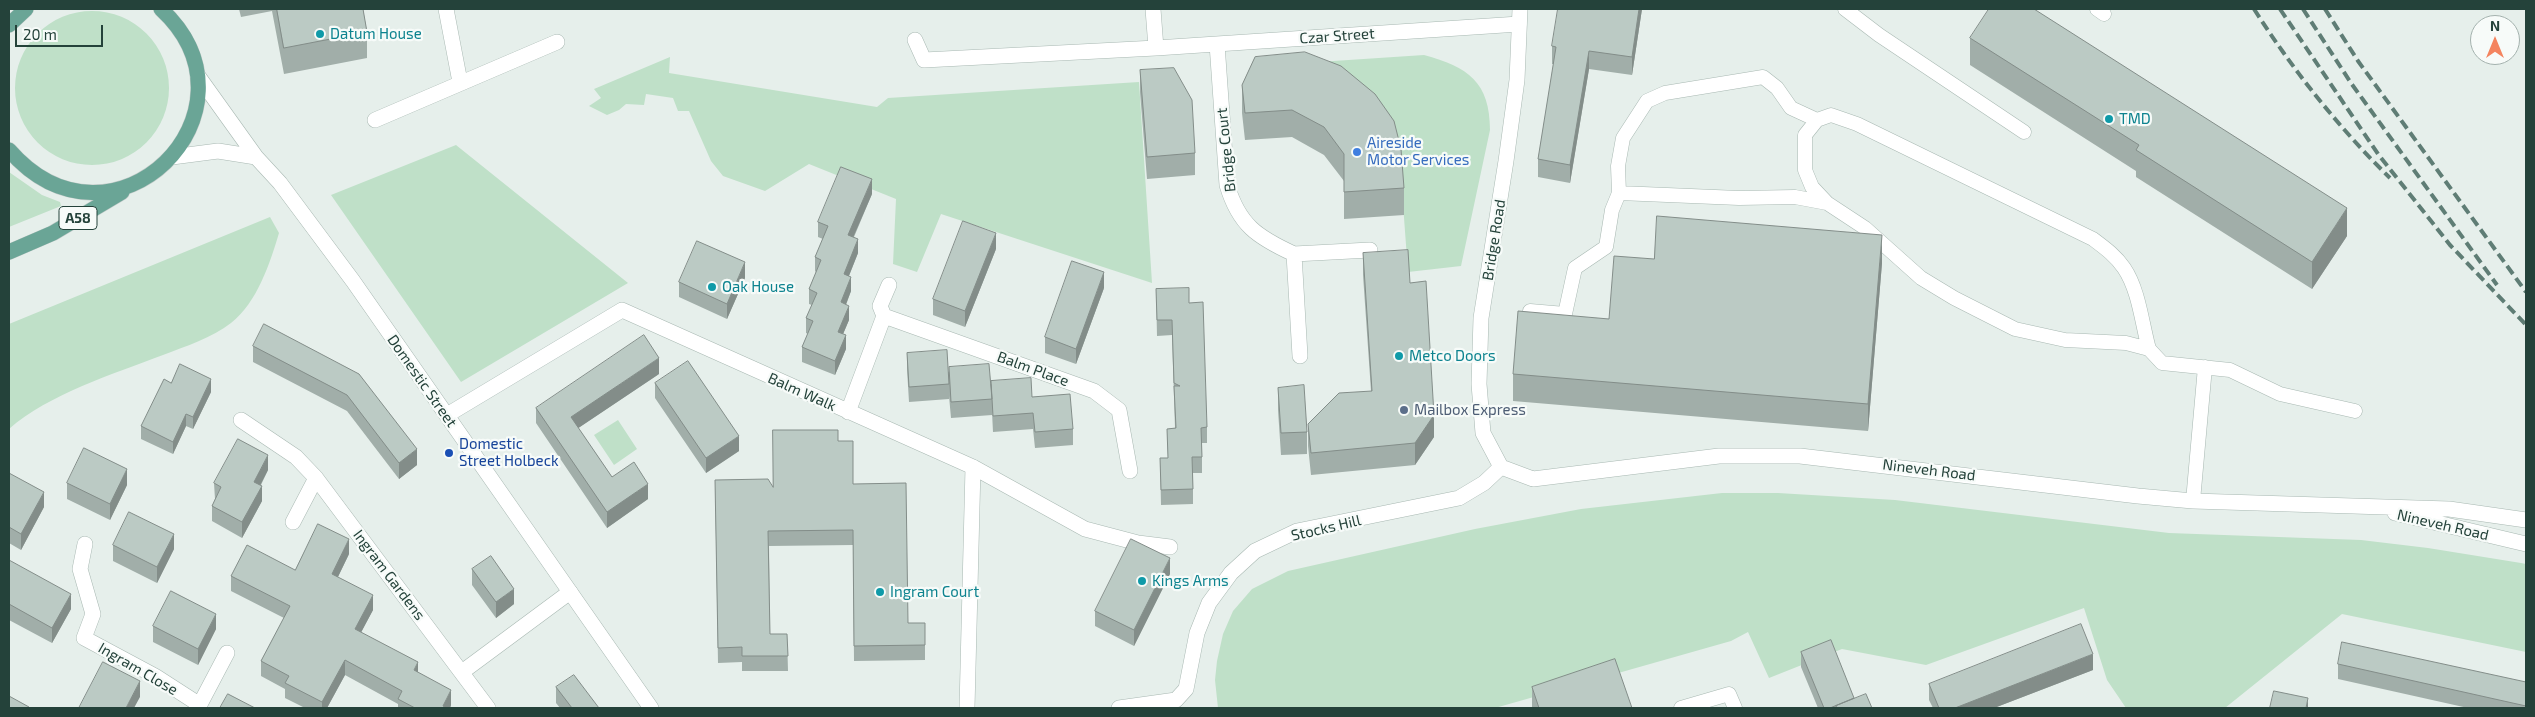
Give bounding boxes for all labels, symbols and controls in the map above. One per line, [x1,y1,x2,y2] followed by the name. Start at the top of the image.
[18,15,105,47] scale bar
[2470,15,2520,65] north arrow
[2490,17,2500,34] text: N
[1299,24,1375,48] street label: Czar Street
[23,25,57,43] text: 20 m
[330,25,422,43] place label: Datum House
[314,28,326,40] marker: Datum House
[1213,107,1239,193] street label: Bridge Court
[2119,110,2151,128] place label: TMD
[2103,113,2115,125] marker: TMD
[1367,134,1469,169] place label: Aireside Motor Services
[1351,146,1363,158] marker: Aireside Motor Services
[1479,198,1509,282] street label: Bridge Road
[59,207,97,230] road number: A58
[722,278,794,296] place label: Oak House
[706,281,718,293] marker: Oak House
[383,331,461,431] street label: Domestic Street
[1409,347,1496,365] place label: Metco Doors
[995,348,1071,390] street label: Balm Place
[1393,350,1405,362] marker: Metco Doors
[765,369,839,415] street label: Balm Walk
[1414,401,1526,419] place label: Mailbox Express
[1398,404,1410,416] marker: Mailbox Express
[459,435,559,470] place label: Domestic Street Holbeck
[443,447,455,459] marker: Domestic Street Holbeck
[1881,455,1977,485] street label: Nineveh Road
[2395,506,2491,544] street label: Nineveh Road
[1289,511,1363,545] street label: Stocks Hill
[349,526,429,624] street label: Ingram Gardens
[1152,572,1229,590] place label: Kings Arms
[1136,575,1148,587] marker: Kings Arms
[890,583,979,601] place label: Ingram Court
[874,586,886,598] marker: Ingram Court
[95,639,181,699] street label: Ingram Close

